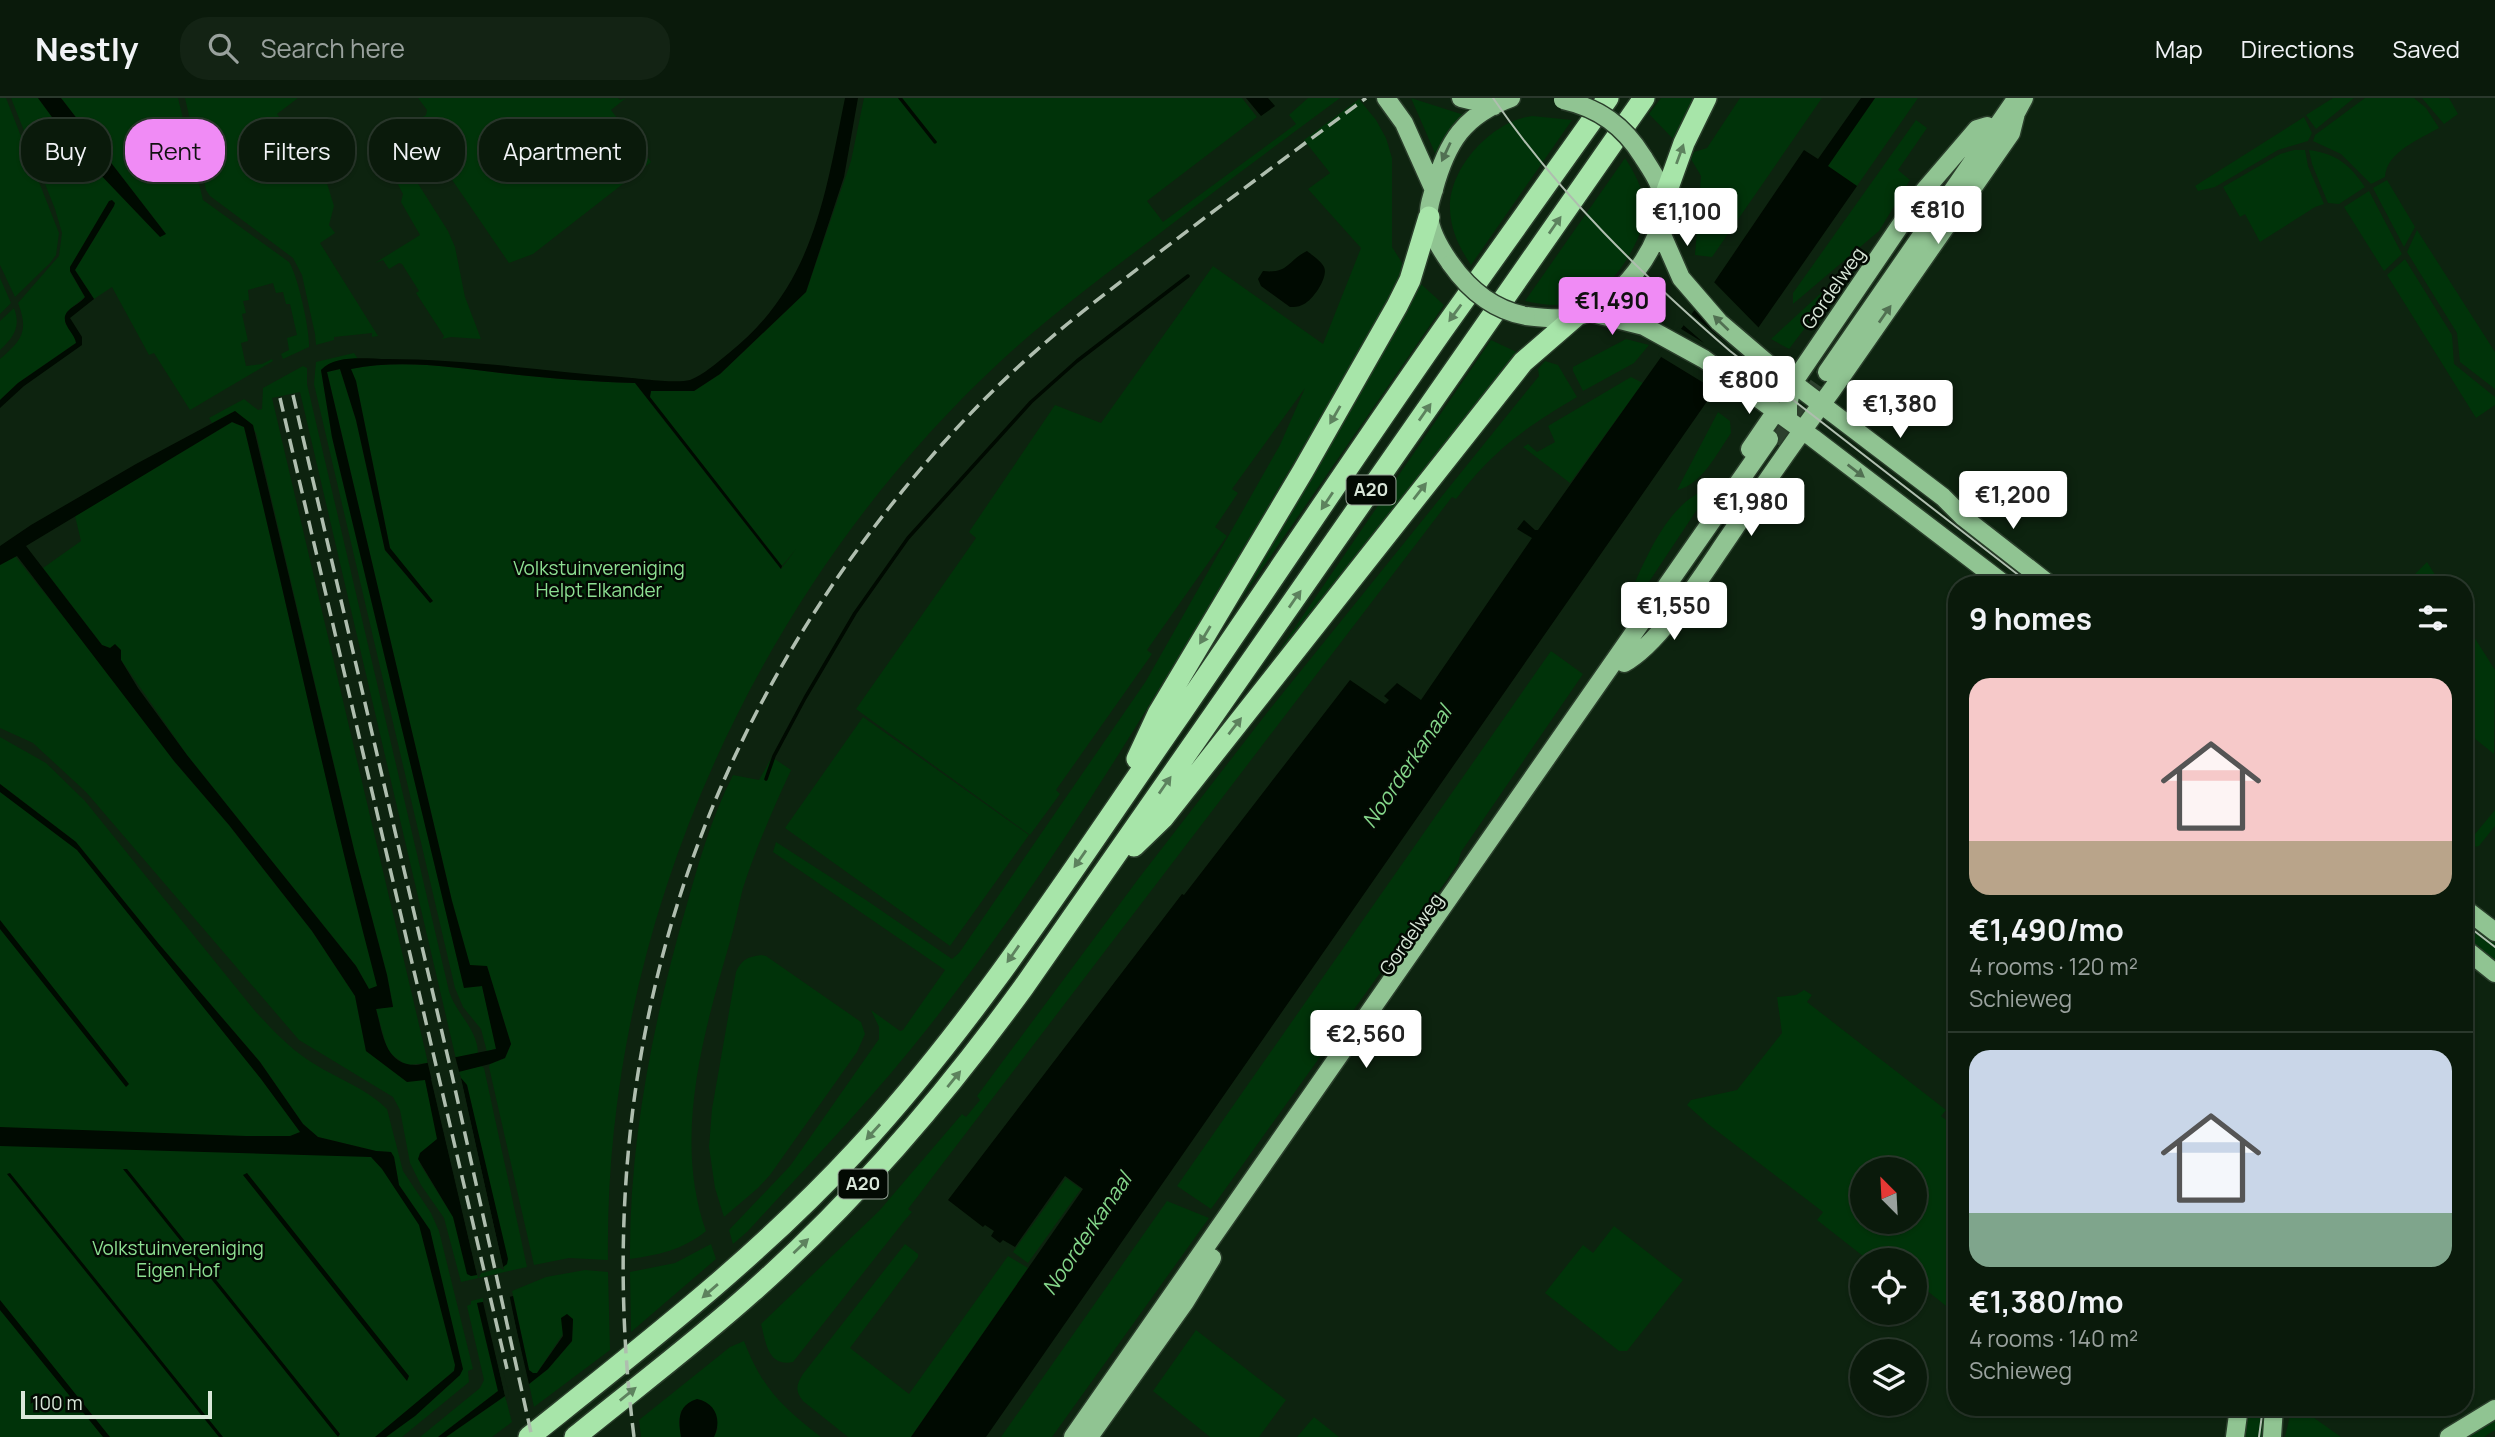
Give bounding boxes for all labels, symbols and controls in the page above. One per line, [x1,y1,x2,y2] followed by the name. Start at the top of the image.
[180,17,670,80] search box
[35,26,138,71] text: Nestly
[204,29,242,67] icon: search
[260,30,405,66] text: Search here
[2155,32,2203,65] text: Map
[2241,32,2354,65] text: Directions
[2392,32,2460,65] text: Saved
[21,119,111,182] chip: Buy
[125,119,225,182] chip: Rent
[239,119,355,182] chip: Filters
[369,119,465,182] chip: New
[479,119,646,182] chip: Apartment
[1441,142,1452,162] one-way arrow
[1675,144,1686,165] one-way arrow
[1897,186,1979,246] pin: €810
[1630,188,1744,248] pin: €1,100
[1911,193,1966,225] text: €810
[1652,195,1722,227] text: €1,100
[1548,216,1562,234] one-way arrow
[1795,242,1871,334] street label: Gordelweg
[1555,278,1669,337] pin: €1,490
[1575,284,1649,316] text: €1,490
[1448,304,1462,322] one-way arrow
[1878,305,1892,323] one-way arrow
[1713,316,1730,332] one-way arrow
[1708,356,1790,416] pin: €800
[1719,363,1779,395] text: €800
[1843,380,1957,440] pin: €1,380
[1863,387,1937,419] text: €1,380
[1418,403,1432,421] one-way arrow
[1330,405,1342,425] one-way arrow
[1847,463,1865,477] one-way arrow
[1956,472,2070,531] pin: €1,200
[1346,476,1396,504] road number: A20
[1694,478,1808,538] pin: €1,980
[1975,478,2051,510] text: €1,200
[1413,483,1428,501] one-way arrow
[1713,485,1789,517] text: €1,980
[1320,491,1333,511] one-way arrow
[513,555,685,603] park label: Volkstuinvereniging Helpt Elkander
[1617,582,1731,642] pin: €1,550
[1637,589,1711,621] text: €1,550
[1288,590,1302,608] one-way arrow
[1969,598,2092,639] text: 9 homes
[2414,599,2452,637] icon: filters
[1199,625,1212,644] one-way arrow
[1355,697,1459,833] water label: Noorderkanaal
[1228,717,1243,735] one-way arrow
[2148,723,2274,849] icon: home
[1158,776,1172,794] one-way arrow
[1074,849,1087,868] one-way arrow
[1373,888,1449,980] street label: Gordelweg
[1969,909,2124,950] text: €1,490/mo
[1006,945,1020,963] one-way arrow
[1969,950,2138,982] text: 4 rooms · 120 m²
[1969,982,2072,1014] text: Schieweg
[1309,1010,1423,1070] pin: €2,560
[1326,1017,1406,1049] text: €2,560
[947,1070,962,1088] one-way arrow
[2148,1095,2274,1221] icon: home
[865,1123,881,1140] one-way arrow
[1850,1157,1927,1234] north arrow
[1850,1157,1927,1416] map controls
[1035,1164,1139,1300] water label: Noorderkanaal
[838,1170,888,1198] road number: A20
[92,1235,264,1283] park label: Volkstuinvereniging Eigen Hof
[792,1239,809,1255] one-way arrow
[1850,1248,1927,1325] button: locate
[1969,1281,2123,1322] text: €1,380/mo
[701,1283,719,1299] one-way arrow
[1969,1322,2138,1354] text: 4 rooms · 140 m²
[1850,1339,1927,1416] button: layers
[1969,1354,2072,1386] text: Schieweg
[619,1387,637,1402] one-way arrow
[21,1388,212,1420] scale bar
[32,1390,83,1416] text: 100 m

